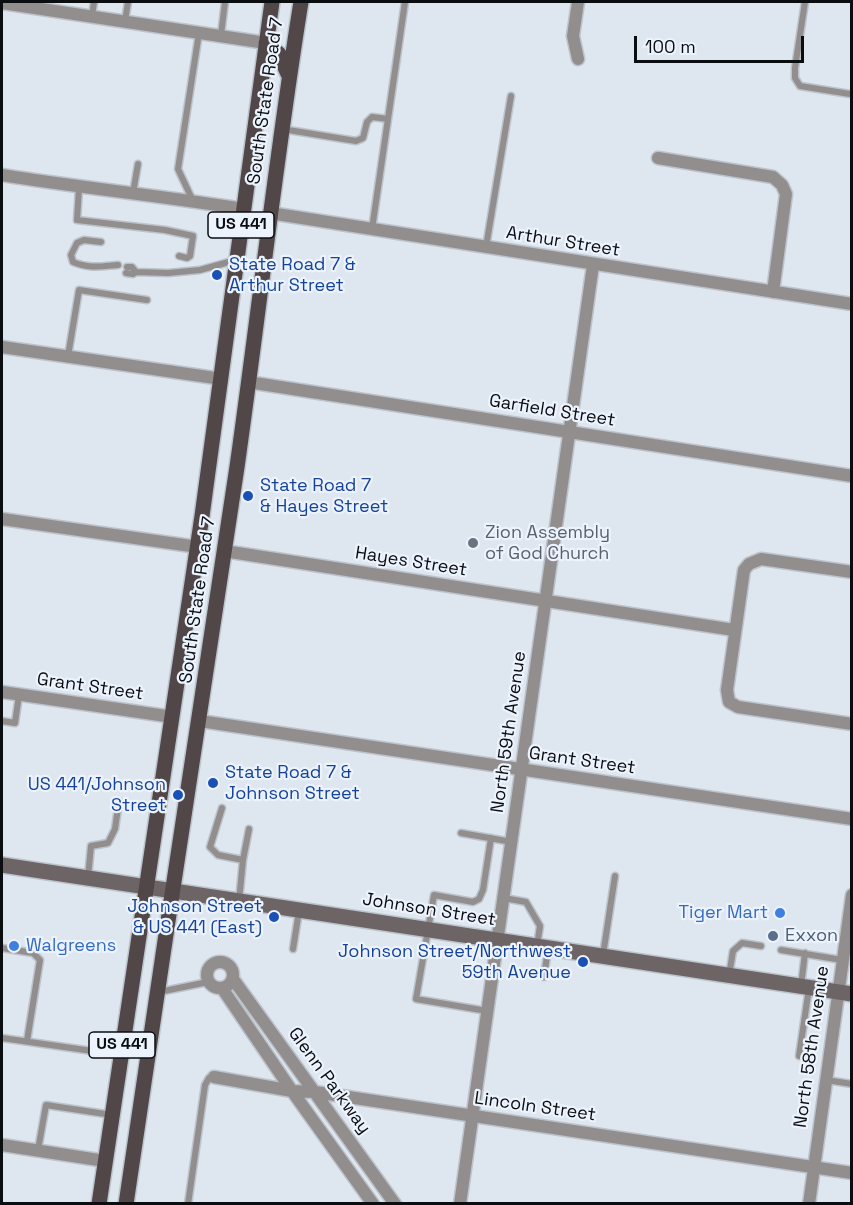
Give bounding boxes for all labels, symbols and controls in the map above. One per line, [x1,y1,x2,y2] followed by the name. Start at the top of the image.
[244,16,288,186] street label: South State Road 7
[637,24,806,62] scale bar
[645,35,696,58] text: 100 m
[208,212,274,238] road number: US 441
[505,222,621,262] street label: Arthur Street
[229,254,356,296] place label: State Road 7 & Arthur Street
[210,268,224,282] marker: State Road 7 & Arthur Street
[487,390,617,432] street label: Garfield Street
[260,475,388,518] place label: State Road 7 & Hayes Street
[241,489,255,503] marker: State Road 7 & Hayes Street
[176,515,220,685] street label: South State Road 7
[485,522,610,564] place label: Zion Assembly of God Church
[466,536,480,550] marker: Zion Assembly of God Church
[354,543,468,581] street label: Hayes Street
[487,650,531,814] street label: North 59th Avenue
[35,669,145,705] street label: Grant Street
[527,743,637,779] street label: Grant Street
[225,762,360,804] place label: State Road 7 & Johnson Street
[28,774,166,816] place label: US 441/Johnson Street
[206,776,220,790] marker: State Road 7 & Johnson Street
[171,788,185,802] marker: US 441/Johnson Street
[361,889,497,931] street label: Johnson Street
[127,896,262,938] place label: Johnson Street & US 441 (East)
[679,902,768,924] place label: Tiger Mart
[773,906,787,920] marker: Tiger Mart
[267,910,281,924] marker: Johnson Street & US 441 (East)
[785,925,838,947] place label: Exxon
[766,929,780,943] marker: Exxon
[26,935,116,957] place label: Walgreens
[7,939,21,953] marker: Walgreens
[338,941,571,984] place label: Johnson Street/Northwest 59th Avenue
[576,955,590,969] marker: Johnson Street/Northwest 59th Avenue
[790,965,834,1129] street label: North 58th Avenue
[283,1023,375,1139] street label: Glenn Parkway
[89,1032,155,1058] road number: US 441
[473,1088,597,1126] street label: Lincoln Street

